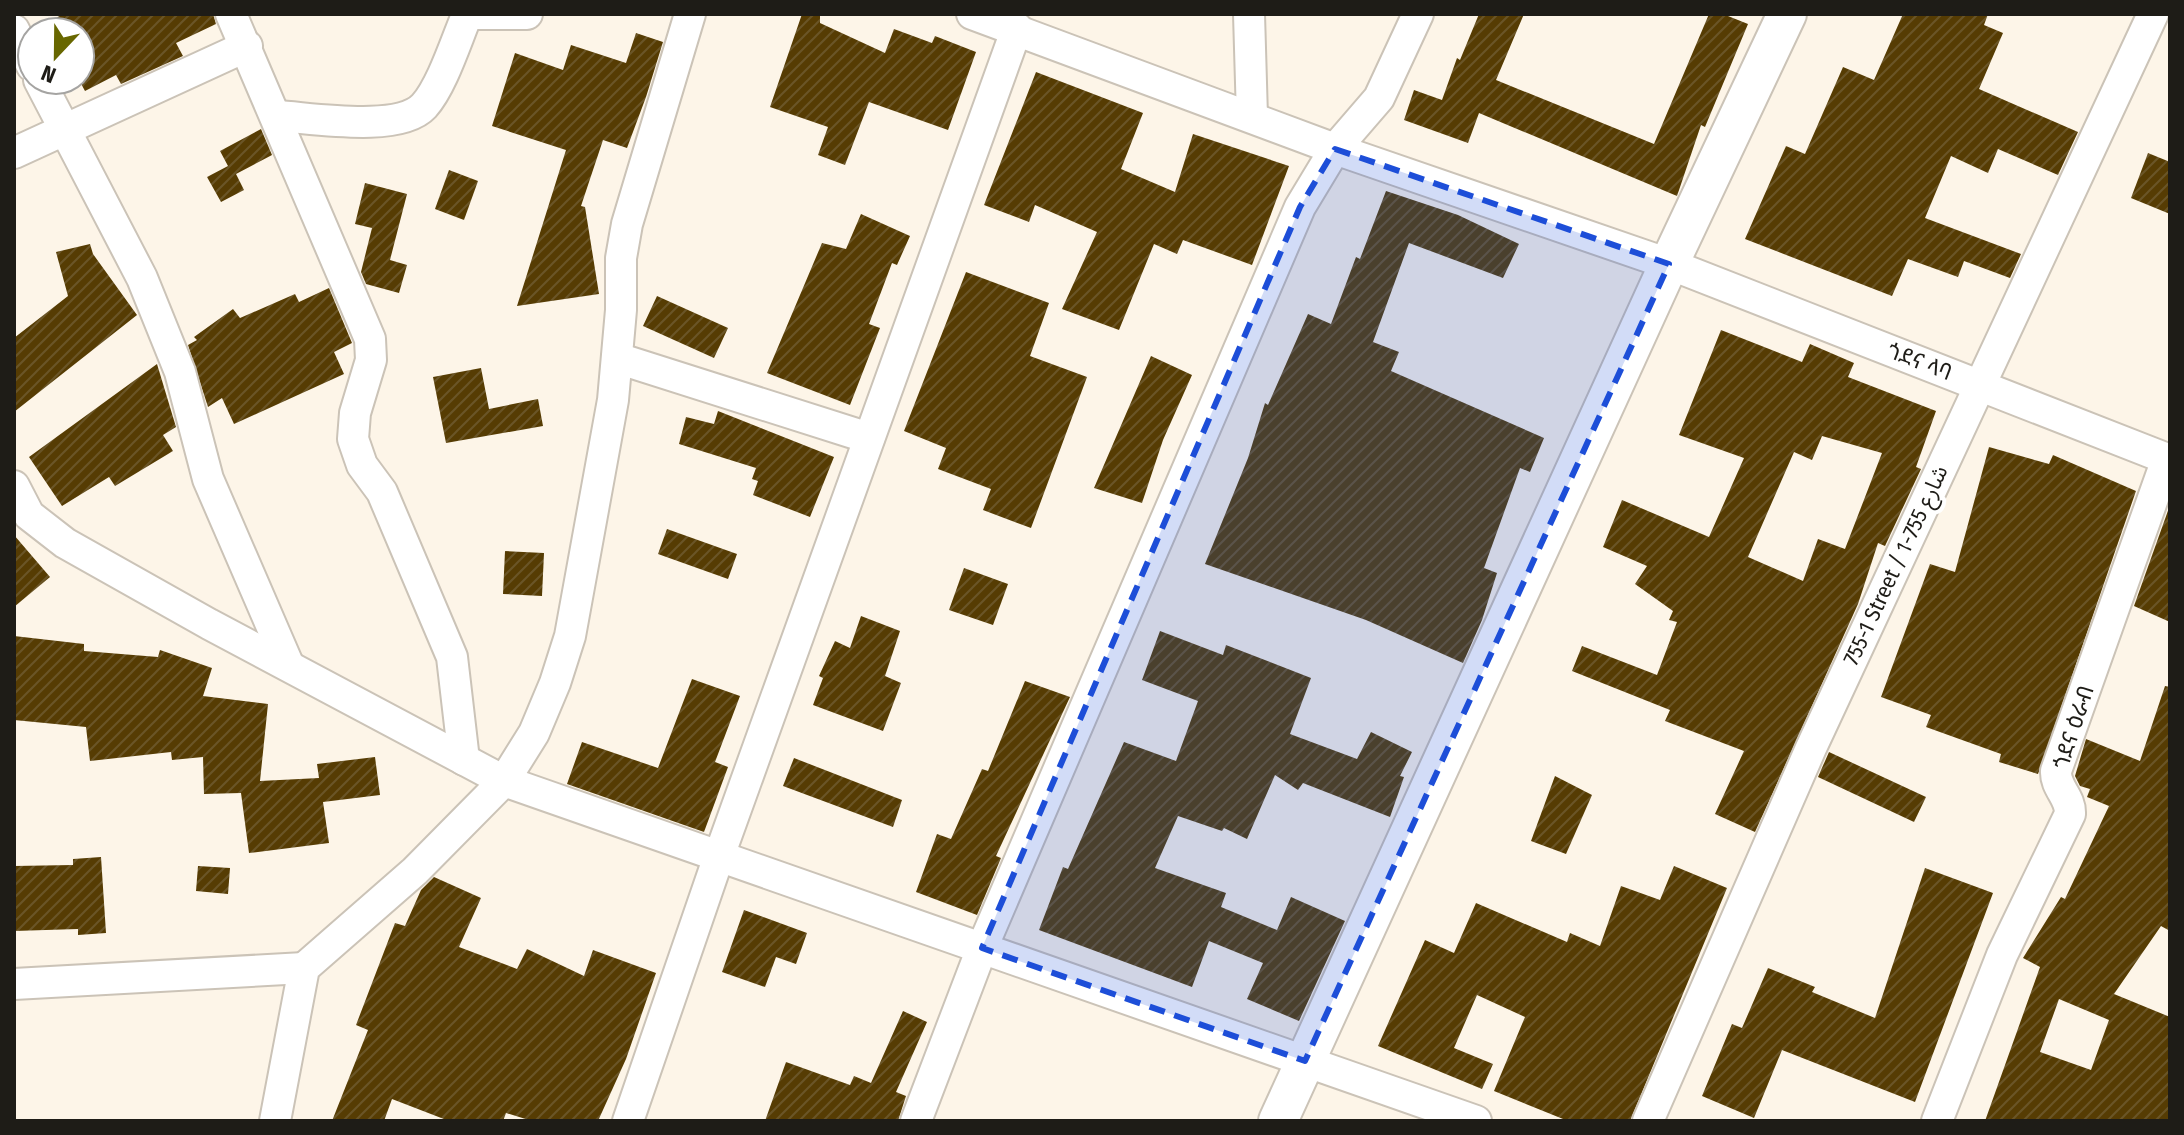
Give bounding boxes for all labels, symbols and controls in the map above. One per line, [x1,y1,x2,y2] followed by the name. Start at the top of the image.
[16,16,96,96] north arrow
[38,59,60,89] text: N
[1884,337,1956,386] street label: ጎደና ላባ
[1837,461,1956,671] street label: 755-1 Street / شارع 755-1
[2047,682,2100,772] street label: ጎደና ዕራብ

